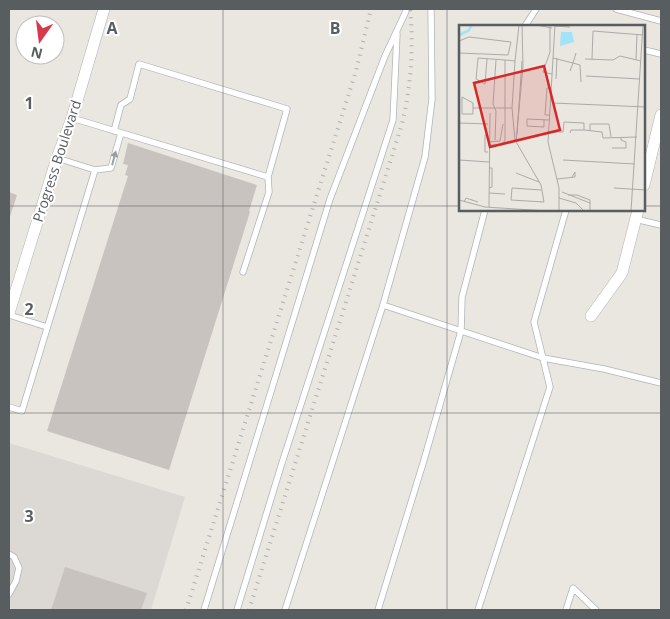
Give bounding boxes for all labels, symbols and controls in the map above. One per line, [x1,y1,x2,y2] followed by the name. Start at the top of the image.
[15,15,65,65] north arrow
[106,17,118,39] text: A
[330,17,340,39] text: B
[459,25,645,211] inset map
[29,43,45,64] text: N
[24,92,34,114] text: 1
[28,97,85,224] street label: Progress Boulevard
[110,151,118,166] one-way arrow
[24,298,34,320] text: 2
[24,505,34,527] text: 3

